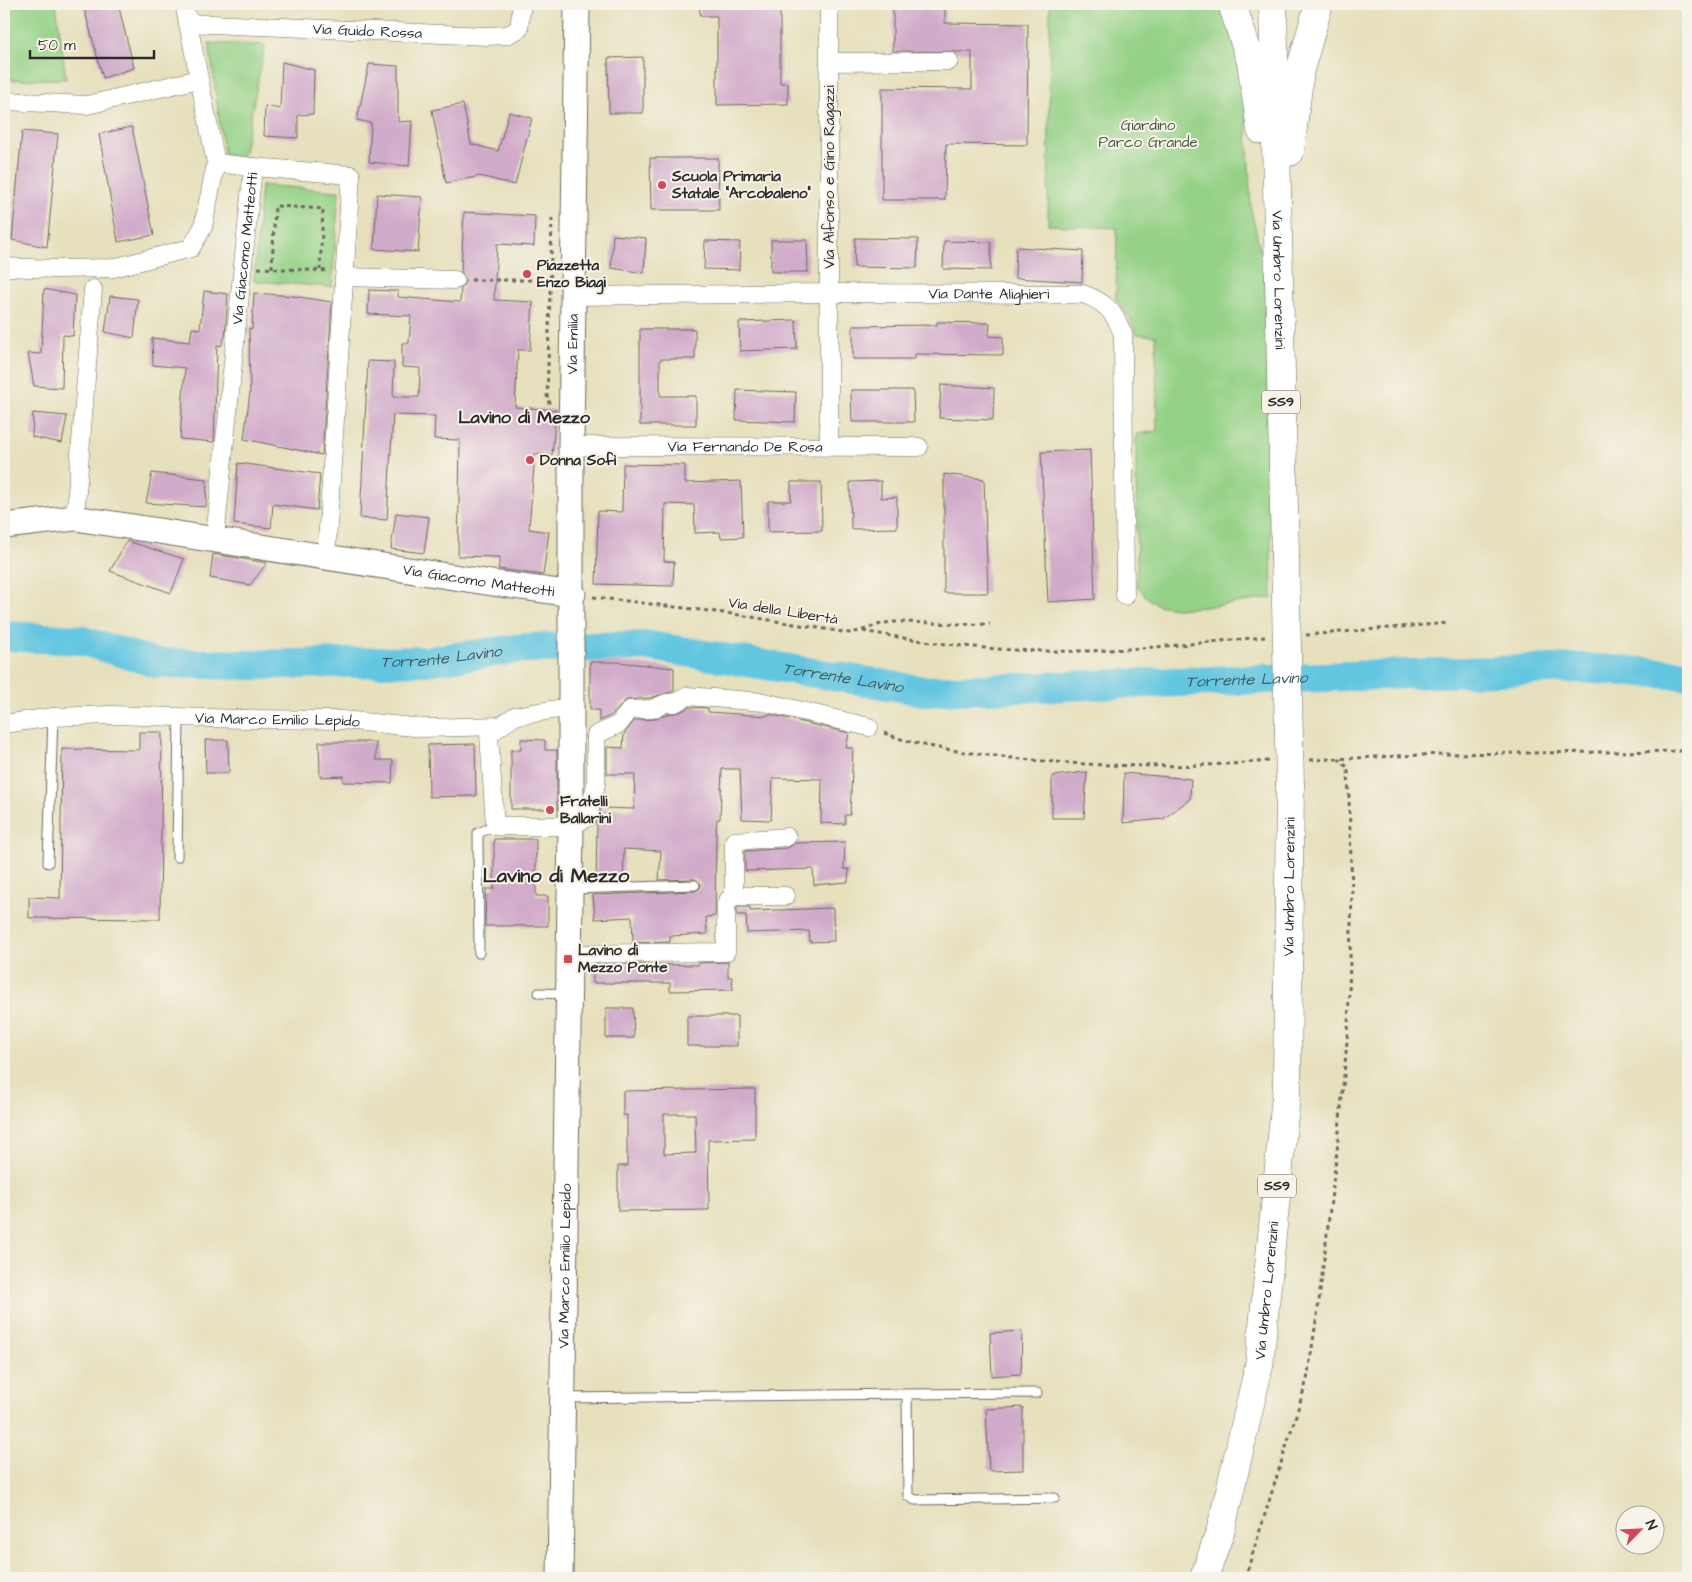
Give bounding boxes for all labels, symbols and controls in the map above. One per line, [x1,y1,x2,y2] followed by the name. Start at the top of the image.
[312,18,423,44] street label: Via Guido Rossa
[30,28,154,60] scale bar
[38,35,76,56] text: 50 m
[819,84,841,269] street label: Via Alfonso e Gino Ragazzi
[1098,115,1198,153] park label: Giardino Parco Grande
[671,166,811,204] place label: Scuola Primaria Statale “Arcobaleno”
[226,171,263,326] street label: Via Giacomo Matteotti
[656,179,668,191] marker: Scuola Primaria Statale “Arcobaleno”
[1267,210,1291,350] street label: Via Umbro Lorenzini
[537,255,607,295] place label: Piazzetta Enzo Biagi
[521,268,533,280] marker: Piazzetta Enzo Biagi
[929,283,1050,305] street label: Via Dante Alighieri
[561,313,583,374] street label: Via Emilia
[1262,391,1300,414] road number: SS9
[458,405,591,430] district label: Lavino di Mezzo
[667,436,823,457] street label: Via Fernando De Rosa
[540,450,617,471] place label: Donna Sofì
[524,454,536,466] marker: Donna Sofì
[401,559,557,602] street label: Via Giacomo Matteotti
[727,592,840,630] street label: Via della Libertà
[380,640,504,673] water label: Torrente Lavino
[781,657,906,699] water label: Torrente Lavino
[1185,667,1309,693] water label: Torrente Lavino
[195,707,361,732] street label: Via Marco Emilio Lepido
[560,791,612,829] place label: Fratelli Ballarini
[544,804,556,816] marker: Fratelli Ballarini
[1278,816,1300,956] street label: Via Umbro Lorenzini
[483,862,630,890] district label: Lavino di Mezzo
[578,940,668,978] place label: Lavino di Mezzo Ponte
[562,953,574,965] marker: Lavino di Mezzo Ponte
[1258,1174,1296,1198] road number: SS9
[553,1183,576,1349] street label: Via Marco Emilio Lepido
[1249,1220,1284,1361] street label: Via Umbro Lorenzini
[1614,1504,1664,1554] north arrow
[1640,1517,1662,1533] text: N

